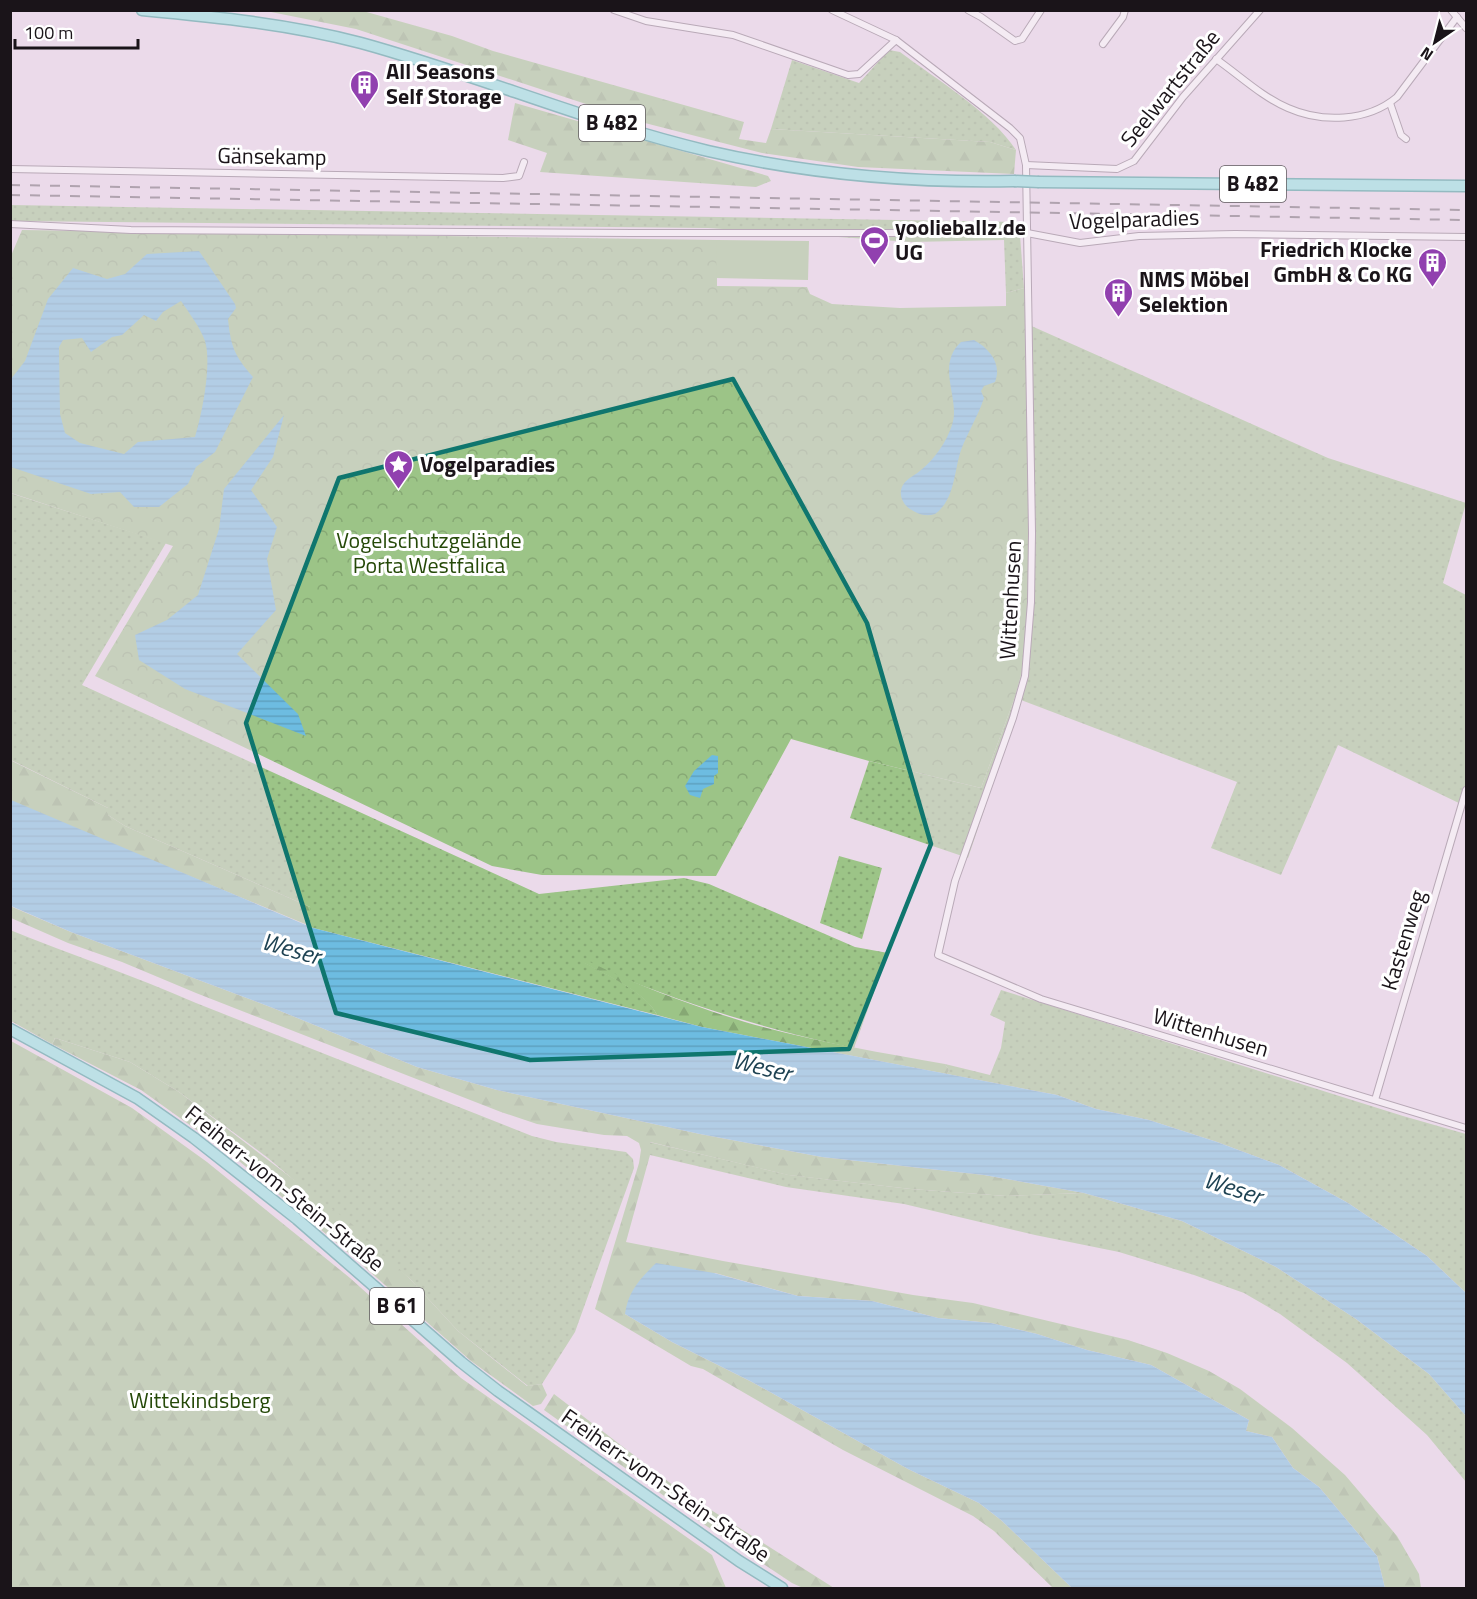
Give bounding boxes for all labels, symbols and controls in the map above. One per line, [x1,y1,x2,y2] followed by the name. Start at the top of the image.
[15,12,138,50] scale bar
[1405,12,1465,72] north arrow
[24,19,73,46] text: 100 m
[1112,22,1228,154] street label: Seelwartstraße
[1415,41,1438,67] text: N
[386,54,502,113] place label: All Seasons Self Storage
[349,68,381,110] building icon: All Seasons Self Storage
[579,105,645,141] road number: B 482
[217,138,327,174] street label: Gänsekamp
[1220,166,1286,202] road number: B 482
[1068,200,1200,238] street label: Vogelparadies
[895,210,1026,269] place label: yoolieballz.de UG
[858,224,890,266] sports icon: yoolieballz.de UG
[1260,232,1412,291] place label: Friedrich Klocke GmbH & Co KG
[1417,246,1449,288] building icon: Friedrich Klocke GmbH & Co KG
[1139,262,1250,321] place label: NMS Möbel Selektion
[1102,276,1134,318] building icon: NMS Möbel Selektion
[420,447,555,481] place label: Vogelparadies
[383,448,415,490] place icon: Vogelparadies
[336,523,522,582] park label: Vogelschutzgelände Porta Westfalica
[990,540,1030,660] street label: Wittenhusen
[1372,886,1434,994] street label: Kastenweg
[258,923,328,974] water label: Weser
[1149,998,1273,1066] street label: Wittenhusen
[729,1041,799,1092] water label: Weser
[178,1097,392,1279] street label: Freiherr-vom-Stein-Straße
[1199,1161,1270,1214] water label: Weser
[370,1288,424,1324] road number: B 61
[129,1383,271,1417] park label: Wittekindsberg
[555,1400,777,1570] street label: Freiherr-vom-Stein-Straße

